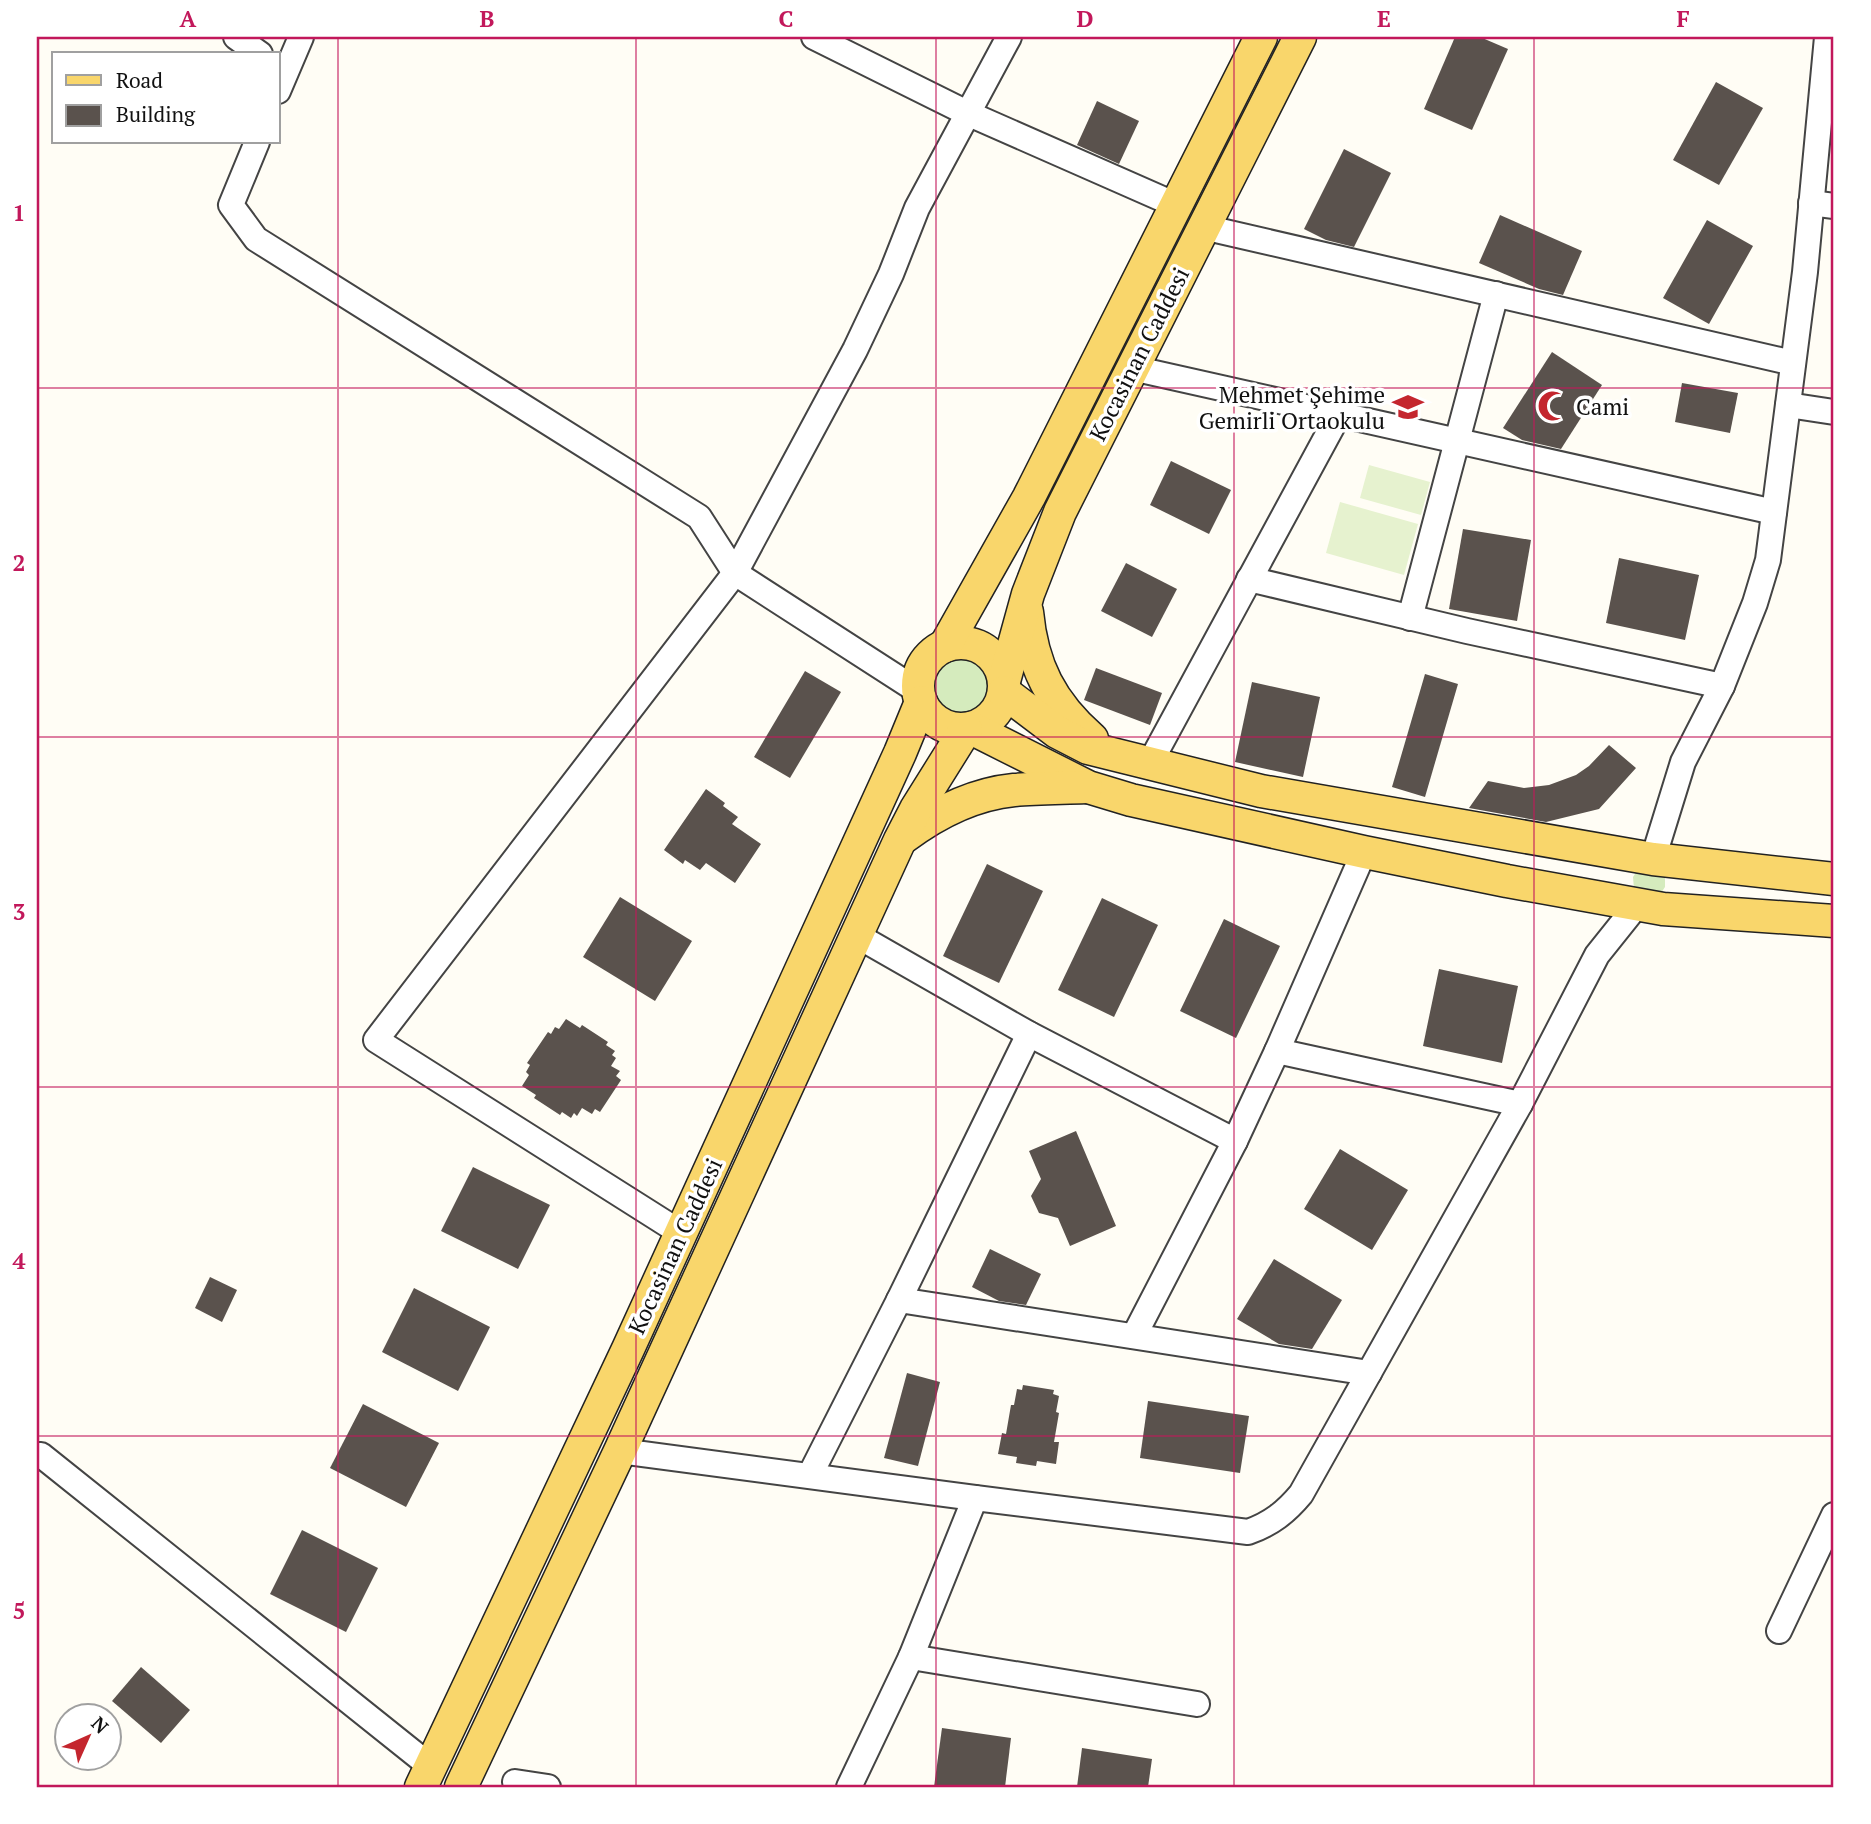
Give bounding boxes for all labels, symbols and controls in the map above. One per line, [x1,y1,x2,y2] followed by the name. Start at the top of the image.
[180,3,197,34] text: A
[480,3,495,34] text: B
[779,3,794,34] text: C
[1077,3,1094,34] text: D
[1377,3,1391,34] text: E
[1676,3,1690,34] text: F
[52,52,280,144] legend
[116,66,163,94] text: Road
[116,100,196,128] text: Building
[13,197,26,228] text: 1
[1082,262,1196,446] street label: Kocasinan Caddesi
[1199,379,1385,436] place label: Mehmet Şehime Gemirli Ortaokulu
[1536,389,1570,423] mosque icon: Cami
[1391,390,1425,424] school or university icon: Mehmet Şehime Gemirli Ortaokulu
[1576,391,1629,422] place label: Cami
[13,547,26,578] text: 2
[13,896,26,927] text: 3
[621,1153,729,1339] street label: Kocasinan Caddesi
[13,1245,26,1276] text: 4
[13,1595,26,1626] text: 5
[52,1702,122,1772] north arrow
[86,1711,115,1739] text: N

